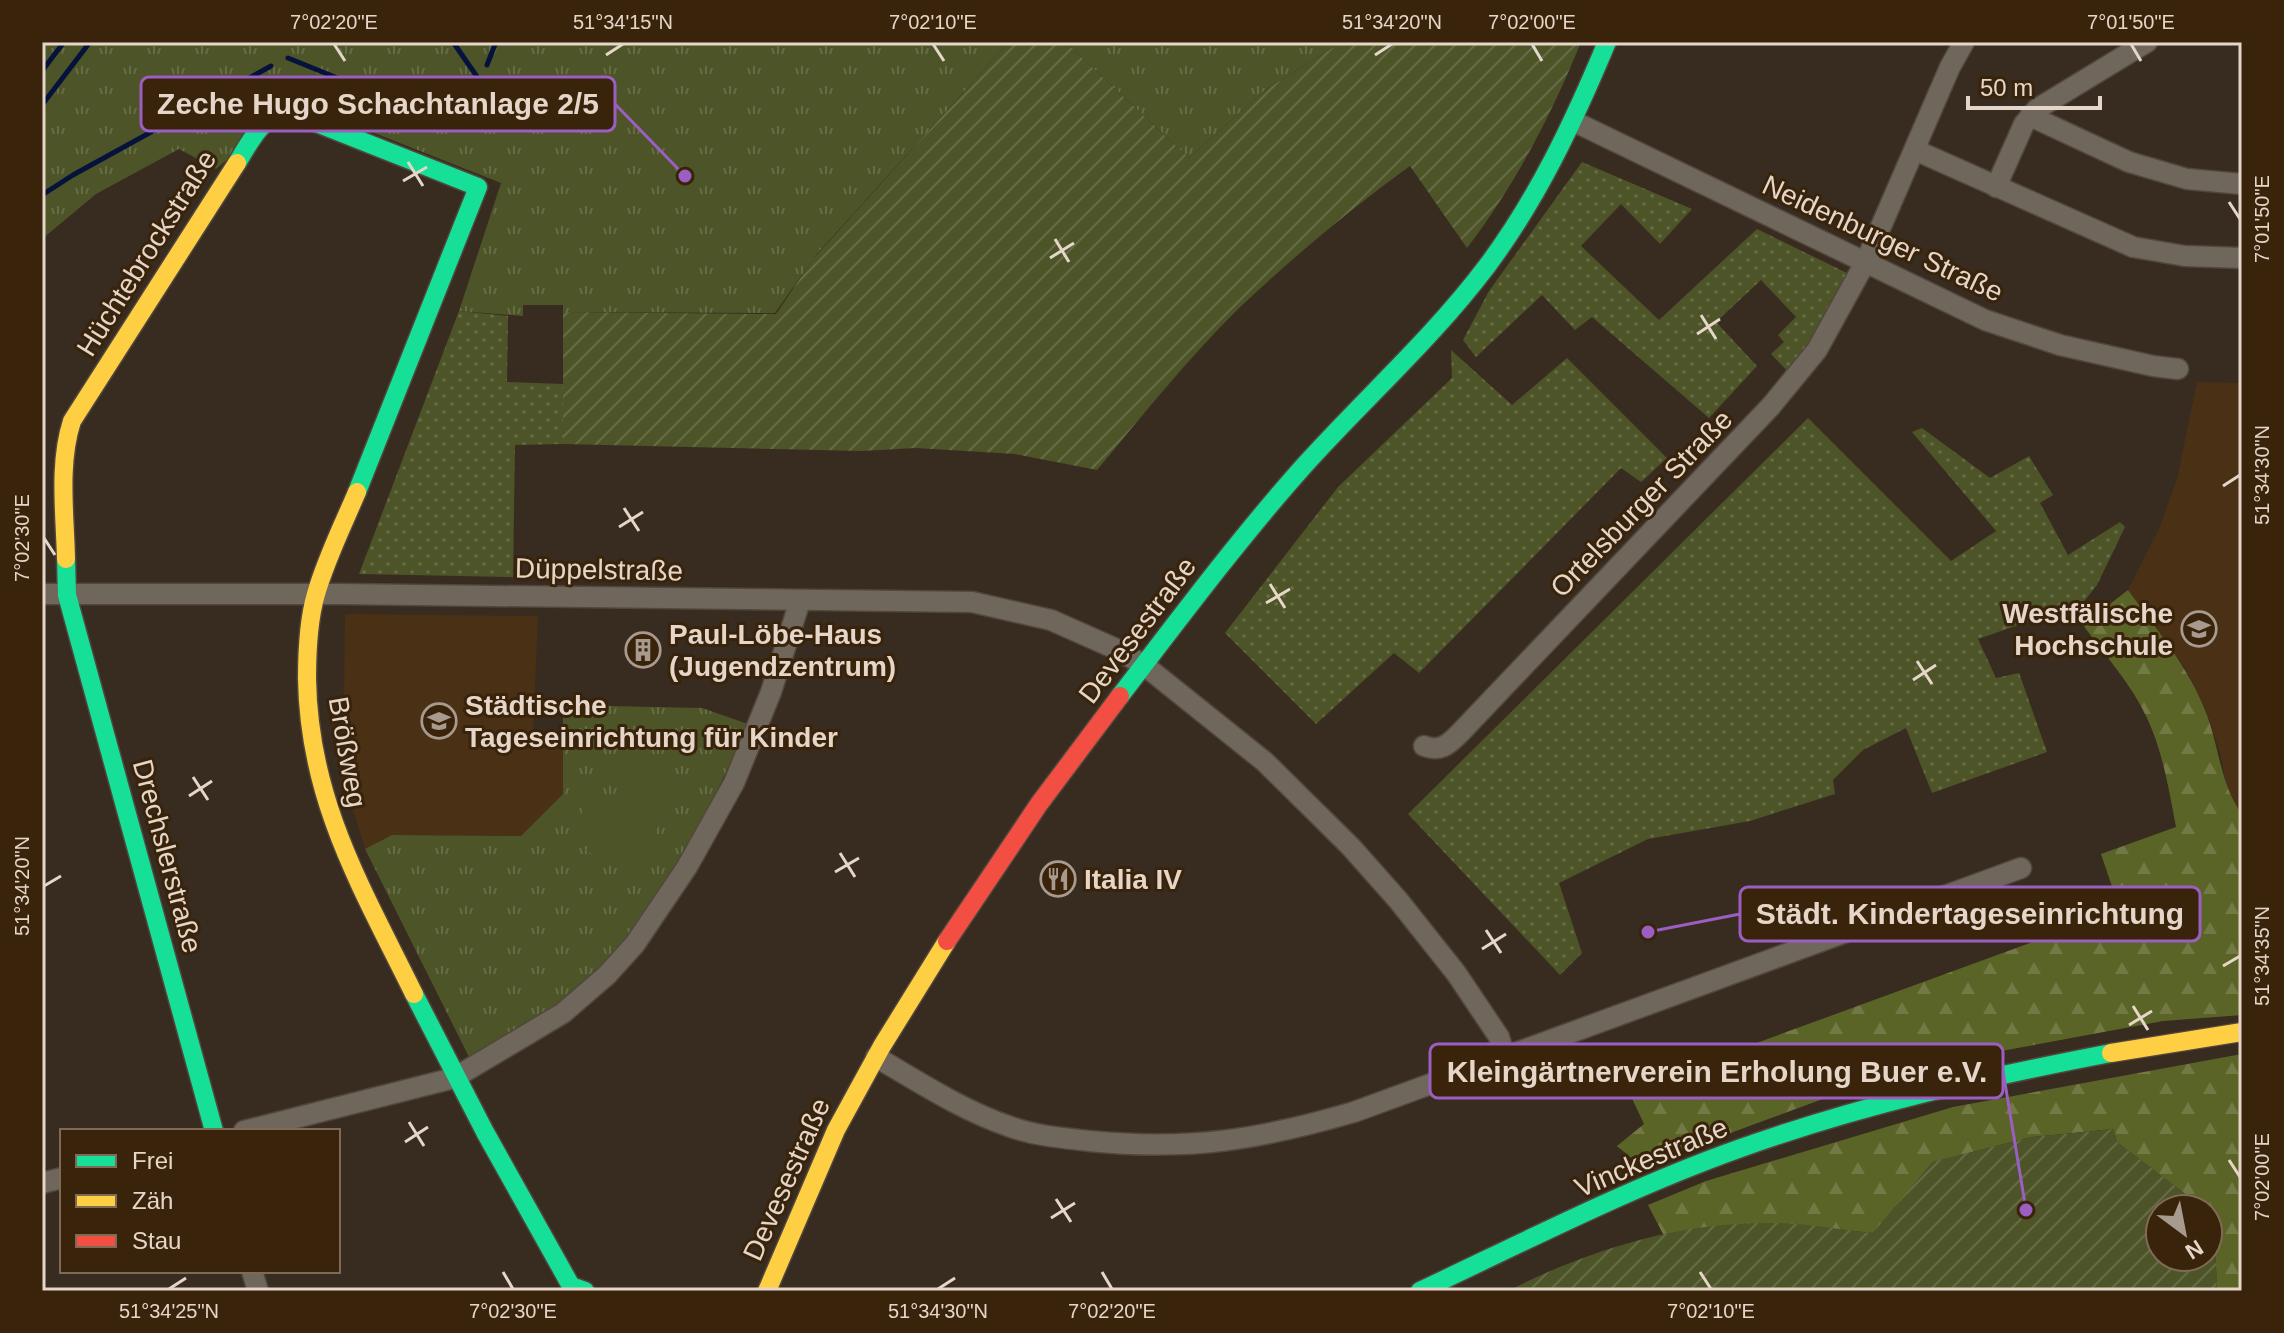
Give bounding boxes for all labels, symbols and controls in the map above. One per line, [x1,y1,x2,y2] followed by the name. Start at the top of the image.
[290,11,378,33] text: 7°02'20"E
[573,11,673,33] text: 51°34'15"N
[889,11,977,33] text: 7°02'10"E
[1342,11,1442,33] text: 51°34'20"N
[1488,11,1576,33] text: 7°02'00"E
[2087,11,2175,33] text: 7°01'50"E
[1968,60,2100,110] scale bar
[1980,74,2033,101] text: 50 m
[141,77,615,131] callout: Zeche Hugo Schachtanlage 2/5
[157,87,599,120] text: Zeche Hugo Schachtanlage 2/5
[71,145,222,362] street label: Hüchtebrockstraße
[1758,169,2008,308] street label: Neidenburger Straße
[2251,175,2273,263] text: 7°01'50"E
[1544,404,1738,603] street label: Ortelsburger Straße
[2251,425,2273,525] text: 51°34'30"N
[11,494,33,582] text: 7°02'30"E
[1073,551,1202,709] street label: Devesestraße
[515,553,683,586] street label: Düppelstraße
[2002,598,2173,661] place label: Westfälische Hochschule
[2180,610,2218,648] school or university icon: Westfälische Hochschule
[669,619,896,682] place label: Paul-Löbe-Haus (Jugendzentrum)
[624,631,662,669] building icon: Paul-Löbe-Haus (Jugendzentrum)
[465,690,838,753] place label: Städtische Tageseinrichtung für Kinder
[323,694,373,810] street label: Brößweg
[420,702,458,740] school or university icon: Städtische Tageseinrichtung für Kinder
[127,756,208,956] street label: Drechslerstraße
[11,836,33,936] text: 51°34'20"N
[1039,860,1077,898] restaurant icon: Italia IV
[1084,864,1182,895] place label: Italia IV
[1740,887,2200,941] callout: Städt. Kindertageseinrichtung
[1756,897,2184,930] text: Städt. Kindertageseinrichtung
[2251,906,2273,1006] text: 51°34'35"N
[1430,1044,2003,1098] callout: Kleingärtnerverein Erholung Buer e.V.
[1447,1055,1987,1088] text: Kleingärtnerverein Erholung Buer e.V.
[737,1093,836,1265] street label: Devesestraße
[1570,1111,1732,1204] street label: Vinckestraße
[60,1129,340,1273] legend
[2251,1133,2273,1221] text: 7°02'00"E
[132,1147,173,1174] text: Frei
[132,1187,173,1214] text: Zäh
[2144,1193,2224,1273] north arrow
[132,1227,181,1254] text: Stau
[2181,1235,2208,1264] text: N
[119,1300,219,1322] text: 51°34'25"N
[469,1300,557,1322] text: 7°02'30"E
[888,1300,988,1322] text: 51°34'30"N
[1068,1300,1156,1322] text: 7°02'20"E
[1667,1300,1755,1322] text: 7°02'10"E

